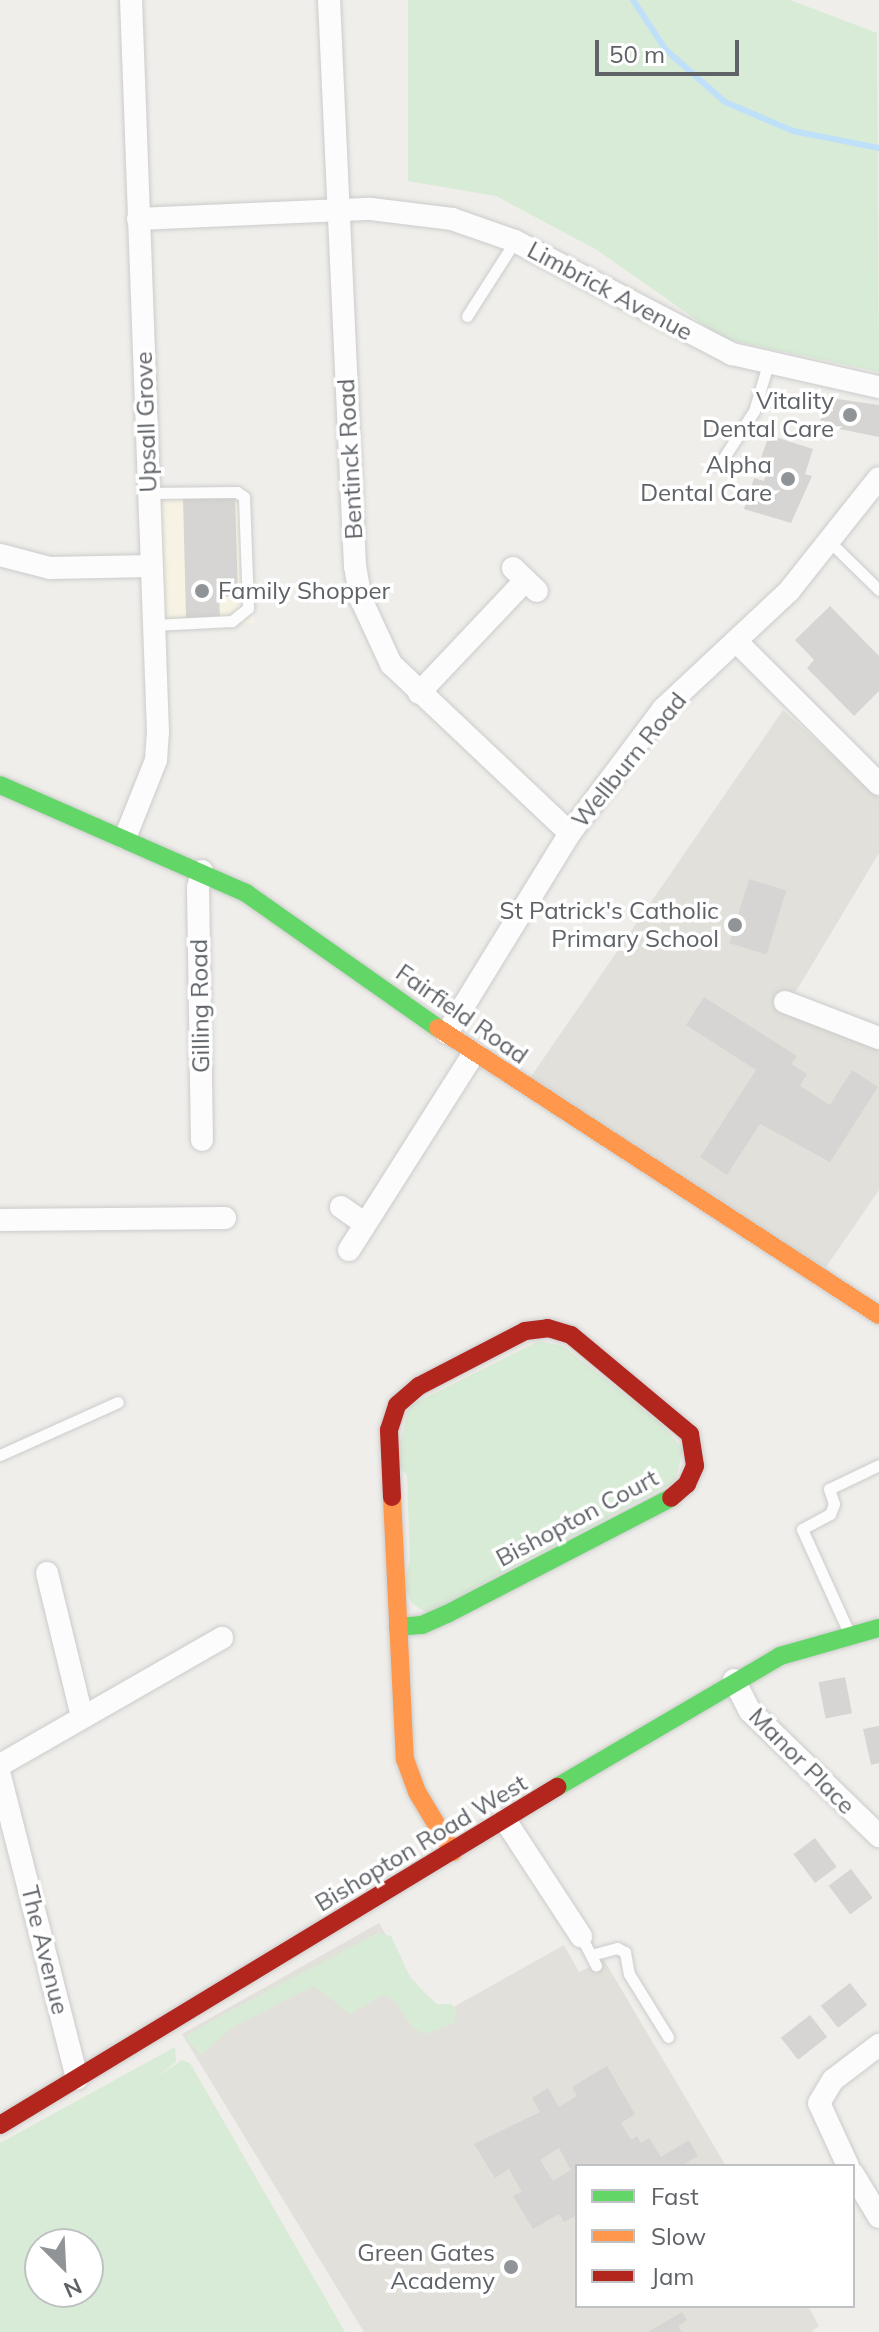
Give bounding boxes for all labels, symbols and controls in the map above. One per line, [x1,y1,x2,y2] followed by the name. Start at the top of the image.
[599,24,743,74] scale bar
[609,39,665,69] text: 50 m
[523,235,697,347] street label: Limbrick Avenue
[129,351,163,493] street label: Upsall Grove
[331,378,369,540] street label: Bentinck Road
[702,387,834,443] place label: Vitality Dental Care
[841,406,859,424] marker: Vitality Dental Care
[640,451,772,507] place label: Alpha Dental Care
[779,470,797,488] marker: Alpha Dental Care
[218,577,390,605] place label: Family Shopper
[193,582,211,600] marker: Family Shopper
[566,686,692,834] street label: Wellburn Road
[500,897,719,953] place label: St Patrick's Catholic Primary School
[726,916,744,934] marker: St Patrick's Catholic Primary School
[184,939,216,1073] street label: Gilling Road
[390,958,534,1070] street label: Fairfield Road
[491,1463,663,1573] street label: Bishopton Court
[743,1702,861,1820] street label: Manor Place
[310,1768,532,1918] street label: Bishopton Road West
[15,1883,75,2017] street label: The Avenue
[575,2164,855,2308] legend
[651,2181,699,2211] text: Fast
[651,2221,706,2251] text: Slow
[24,2228,104,2308] north arrow
[357,2239,495,2295] place label: Green Gates Academy
[502,2258,520,2276] marker: Green Gates Academy
[651,2261,694,2291] text: Jam
[60,2272,86,2304] text: N

